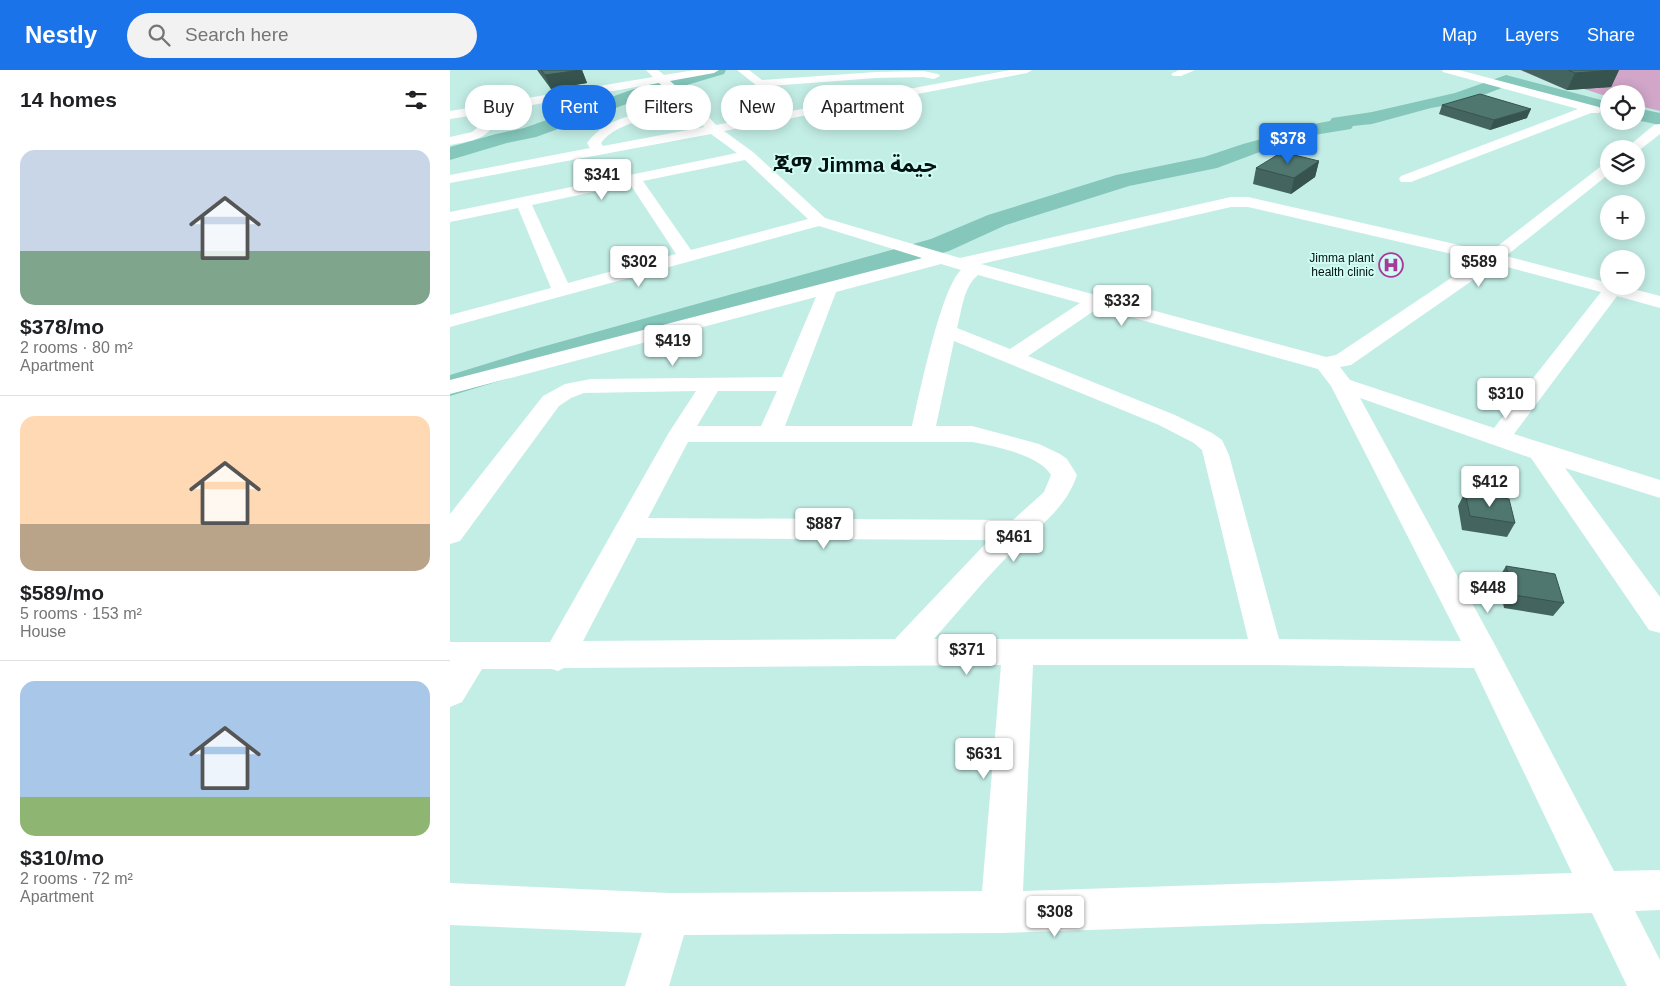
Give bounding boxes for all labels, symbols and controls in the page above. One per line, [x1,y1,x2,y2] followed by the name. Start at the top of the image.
[127,13,477,58] search box
[25,21,97,48] text: Nestly
[145,21,173,49] icon: search
[185,24,289,45] text: Search here
[1442,25,1477,45] text: Map
[1505,25,1559,45] text: Layers
[1587,25,1635,45] text: Share
[465,85,532,130] chip: Buy
[542,85,616,130] chip: Rent
[626,85,711,130] chip: Filters
[721,85,793,130] chip: New
[803,85,922,130] chip: Apartment
[1600,85,1645,295] map controls
[1600,85,1645,130] button: locate
[402,86,430,114] icon: filters
[20,88,117,111] text: 14 homes
[1258,122,1318,165] pin: $378
[1270,130,1306,147] text: $378
[1600,140,1645,185] button: layers
[773,153,937,177] district label: ጂማ Jimma جيمة
[572,158,632,201] pin: $341
[584,166,620,183] text: $341
[180,183,270,273] icon: home
[1600,195,1645,240] button: +
[609,246,669,288] pin: $302
[1449,246,1509,288] pin: $589
[1600,250,1645,295] button: −
[1309,251,1375,279] place label: Jimma plant health clinic
[1378,252,1404,278] hospital icon: Jimma plant health clinic
[621,253,657,270] text: $302
[1461,253,1497,270] text: $589
[1092,284,1152,327] pin: $332
[1104,292,1140,309] text: $332
[20,315,104,338] text: $378/mo
[643,324,703,367] pin: $419
[655,332,691,349] text: $419
[20,339,133,356] text: 2 rooms · 80 m²
[20,357,94,374] text: Apartment
[1476,378,1536,420] pin: $310
[1488,385,1524,402] text: $310
[180,448,270,538] icon: home
[1460,466,1520,508] pin: $412
[1472,473,1508,490] text: $412
[794,508,854,550] pin: $887
[806,515,842,532] text: $887
[984,520,1044,563] pin: $461
[996,528,1032,545] text: $461
[1458,572,1518,614] pin: $448
[1470,579,1506,596] text: $448
[20,581,104,604] text: $589/mo
[20,605,142,622] text: 5 rooms · 153 m²
[20,623,66,640] text: House
[937,634,997,676] pin: $371
[949,641,985,658] text: $371
[180,713,270,803] icon: home
[954,738,1014,780] pin: $631
[966,745,1002,762] text: $631
[20,846,104,869] text: $310/mo
[20,870,133,887] text: 2 rooms · 72 m²
[20,888,94,905] text: Apartment
[1025,896,1085,938] pin: $308
[1037,903,1073,920] text: $308

